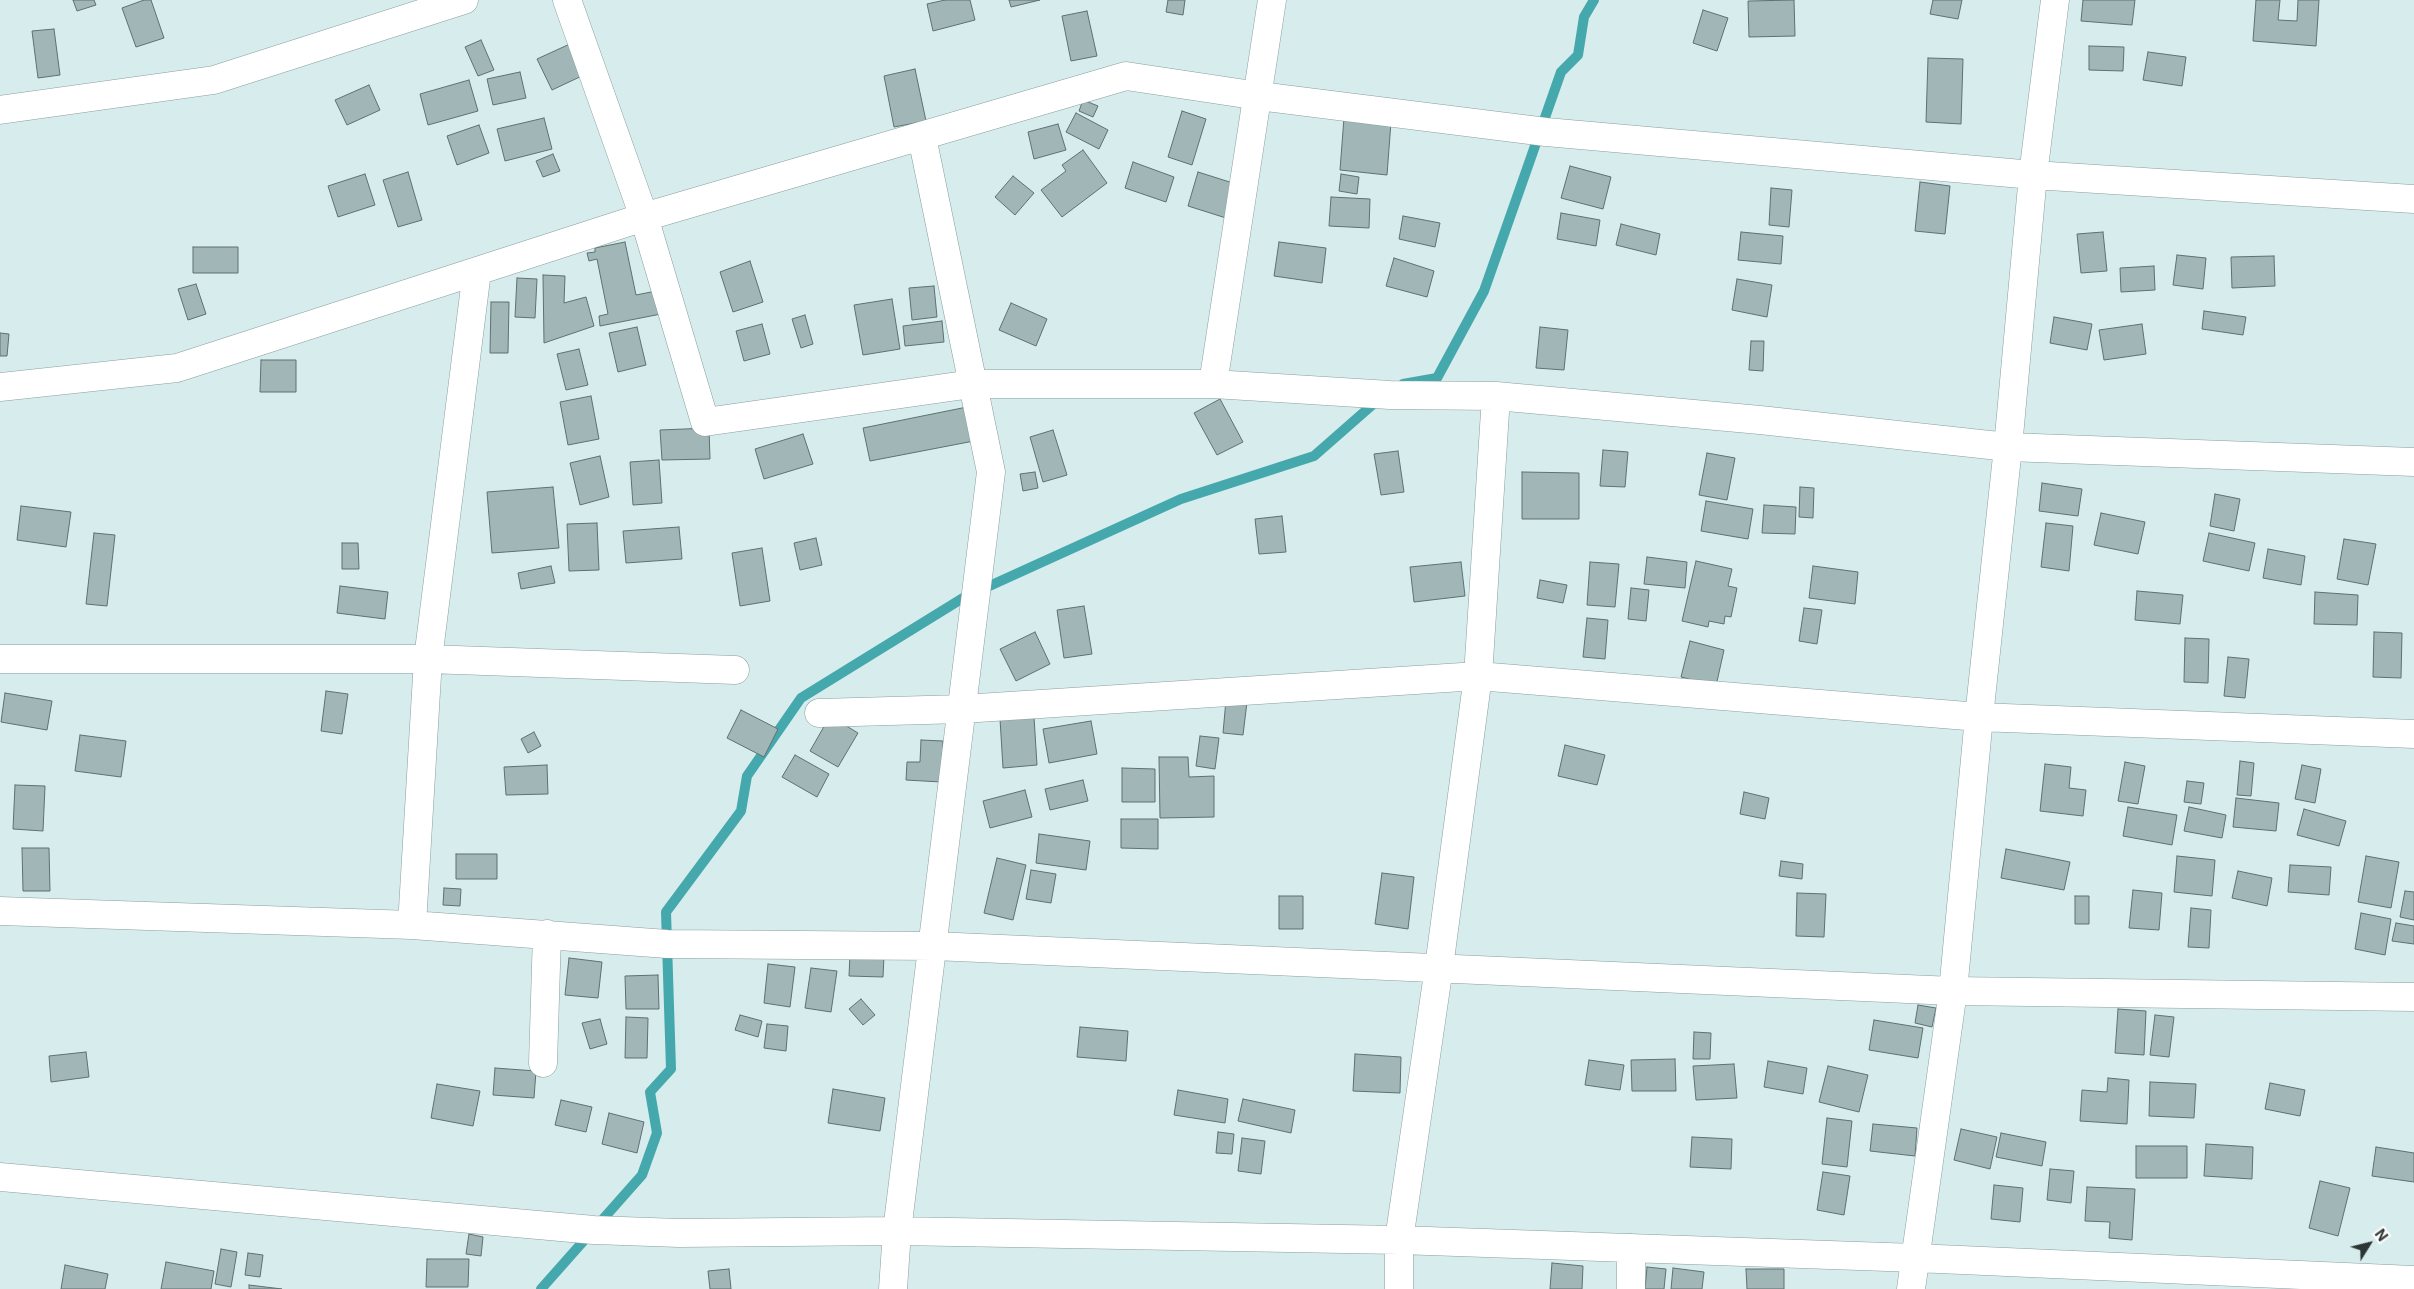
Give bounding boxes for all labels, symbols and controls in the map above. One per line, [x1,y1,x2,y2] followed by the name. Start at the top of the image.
[2344,1219,2394,1269] north arrow
[2372,1226,2392,1244] text: N

